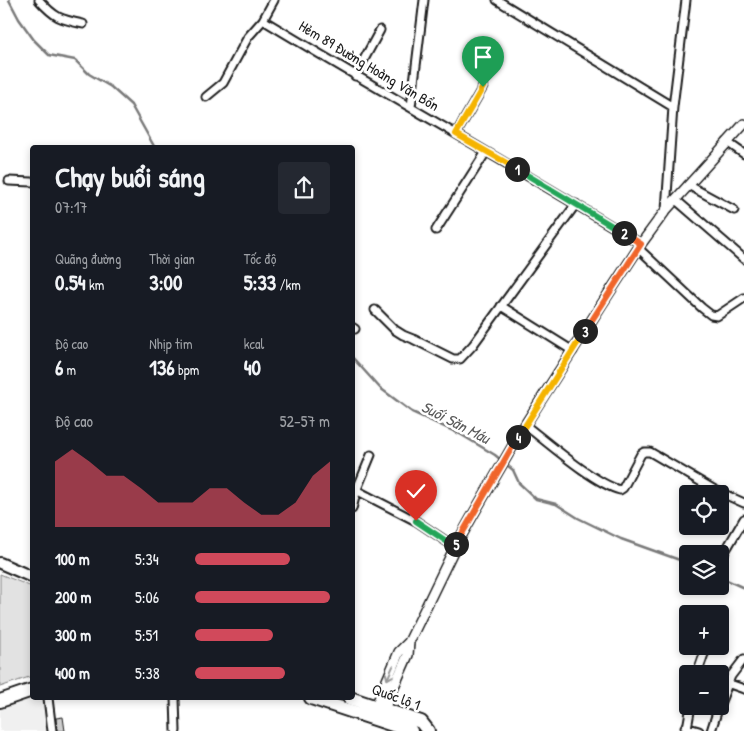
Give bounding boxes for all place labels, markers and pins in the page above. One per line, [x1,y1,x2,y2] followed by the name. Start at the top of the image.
[462,36,504,87] pin
[504,156,530,182] pin: 1
[612,220,636,246] pin: 2
[572,318,598,344] pin: 3
[506,424,530,450] pin: 4
[395,470,437,521] pin
[444,532,468,556] pin: 5

